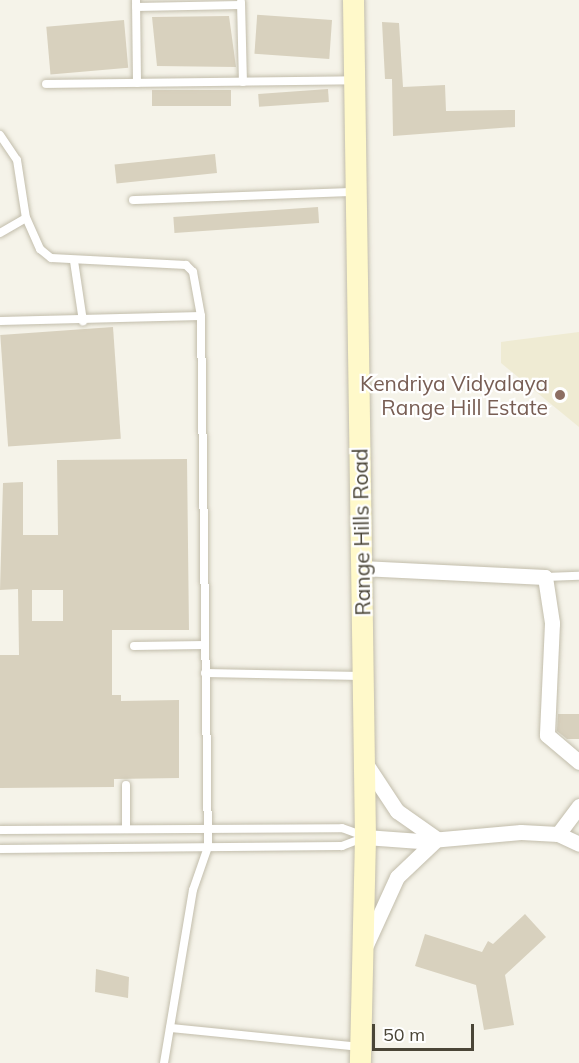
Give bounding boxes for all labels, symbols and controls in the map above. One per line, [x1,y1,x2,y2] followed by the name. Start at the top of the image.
[360,370,548,420] place label: Kendriya Vidyalaya Range Hill Estate
[553,388,567,402] marker: Kendriya Vidyalaya Range Hill Estate
[347,448,375,616] street label: Range Hills Road
[375,1012,477,1050] scale bar
[383,1023,425,1046] text: 50 m

